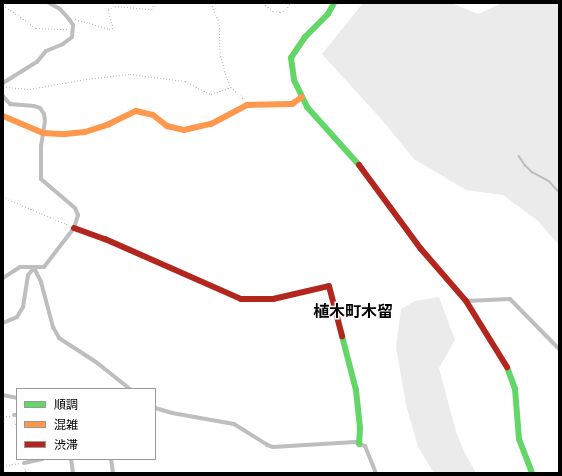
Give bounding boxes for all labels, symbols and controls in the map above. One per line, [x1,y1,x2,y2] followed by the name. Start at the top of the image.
[313,302,393,322] district label: 植木町木留
[16,388,156,460] legend
[54,396,78,413] text: 順調
[54,416,78,433] text: 混雑
[54,436,78,453] text: 渋滞

